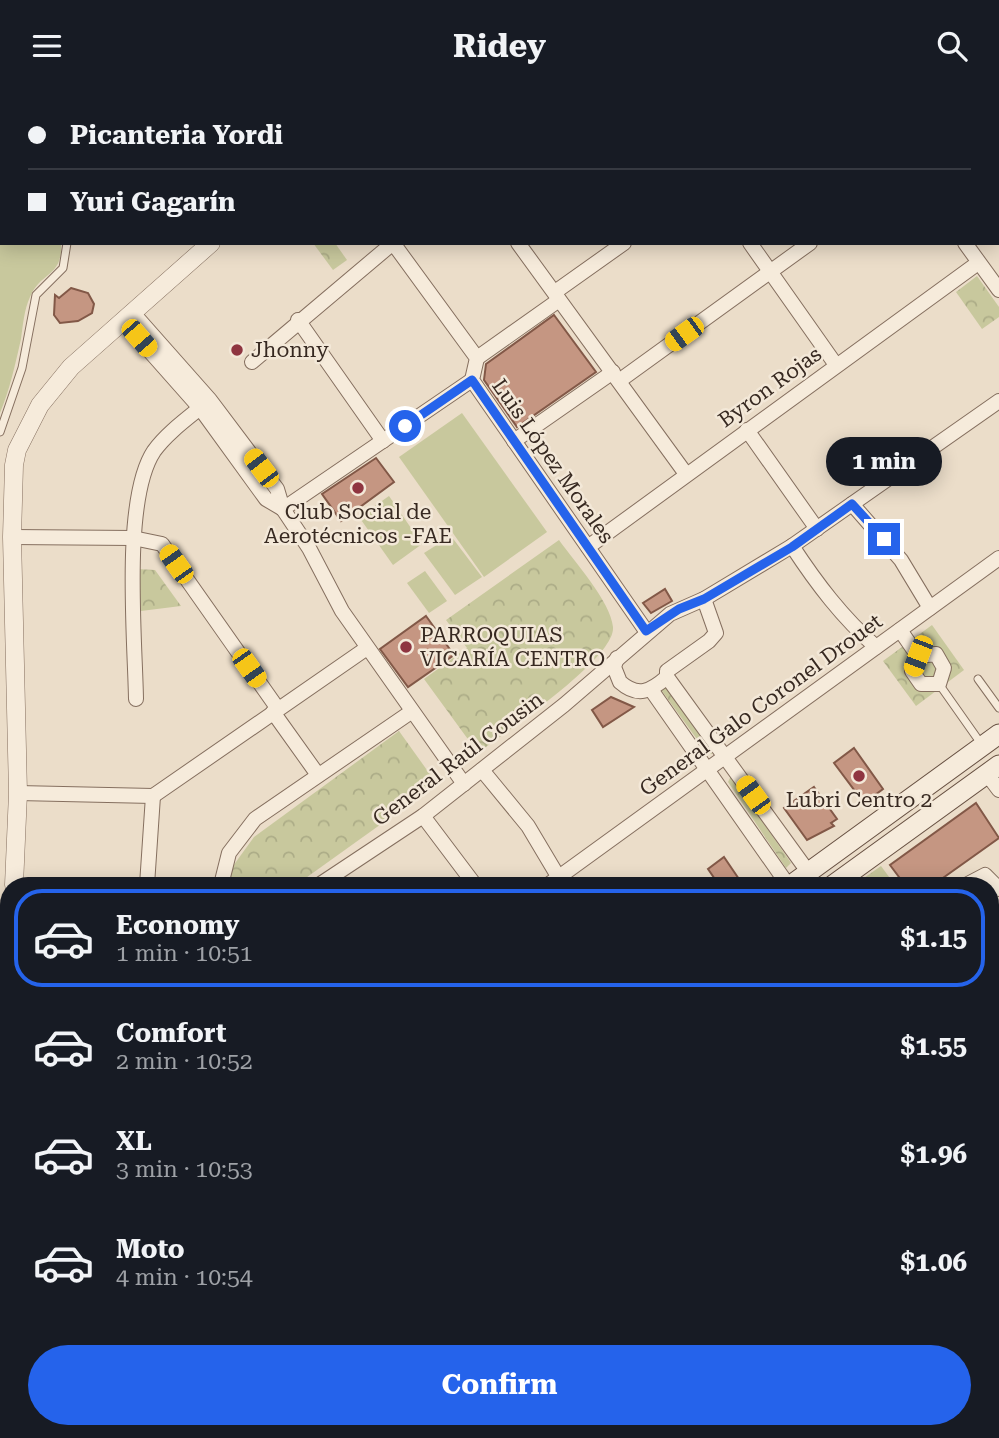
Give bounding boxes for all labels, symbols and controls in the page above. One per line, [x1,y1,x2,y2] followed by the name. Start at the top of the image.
[28,27,66,65] icon: menu
[453,27,546,65] text: Ridey
[933,27,971,65] icon: search
[70,120,283,150] text: Picanteria Yordi
[70,187,236,217] text: Yuri Gagarín
[661,313,708,355] car
[118,315,161,361] car
[251,338,329,362] place label: Jhonny
[229,342,245,358] marker: Jhonny
[714,342,826,432] street label: Byron Rojas
[487,374,619,548] street label: Luis López Morales
[389,410,421,442] route start
[826,437,942,487] callout: 1 min
[240,445,283,491] car
[852,448,916,475] text: 1 min
[350,480,366,496] marker: Club Social de Aerotécnicos -FAE
[264,500,452,548] place label: Club Social de Aerotécnicos -FAE
[868,523,900,555] route end
[156,541,197,587] car
[635,609,887,801] street label: General Galo Coronel Drouet
[420,623,605,671] place label: PARROQUIAS VICARÍA CENTRO
[901,633,936,679] car
[398,639,414,655] marker: PARROQUIAS VICARÍA CENTRO
[229,645,270,691] car
[368,687,548,831] street label: General Raúl Cousin
[851,768,867,784] marker: Lubri Centro 2
[733,772,774,818] car
[786,788,932,812] place label: Lubri Centro 2
[32,907,95,970] icon: car
[116,910,239,940] text: Economy
[901,923,967,953] text: $1.15
[116,940,253,967] text: 1 min · 10:51
[32,1015,95,1078] icon: car
[116,1018,226,1048] text: Comfort
[901,1031,967,1061] text: $1.55
[116,1048,253,1075] text: 2 min · 10:52
[32,1123,95,1186] icon: car
[116,1126,152,1156] text: XL
[901,1139,967,1169] text: $1.96
[116,1156,253,1183] text: 3 min · 10:53
[32,1231,95,1294] icon: car
[116,1234,185,1264] text: Moto
[901,1247,967,1277] text: $1.06
[116,1264,253,1291] text: 4 min · 10:54
[28,1345,971,1425] button: Confirm

